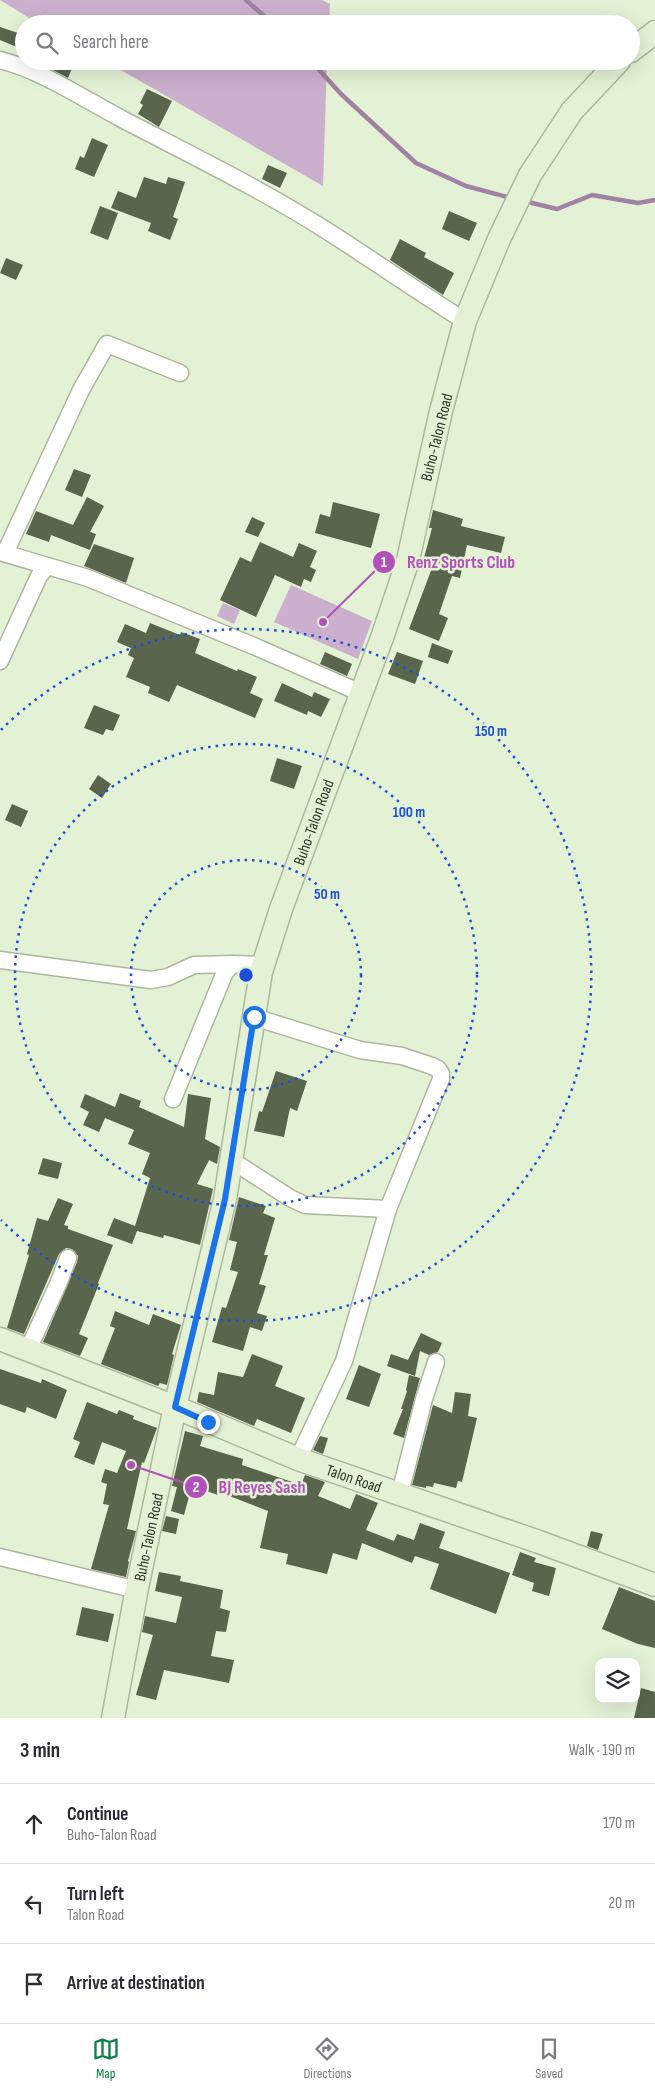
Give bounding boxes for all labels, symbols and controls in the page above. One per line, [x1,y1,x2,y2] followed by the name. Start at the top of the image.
[15,15,640,70] search box
[33,29,61,57] icon: search
[73,31,149,54] text: Search here
[417,392,458,483] street label: Buho-Talon Road
[372,546,525,579] callout: Renz Sports Club
[407,552,515,573] text: Renz Sports Club
[381,553,387,572] text: 1
[475,722,507,741] text: 150 m
[290,777,339,868] street label: Buho-Talon Road
[393,803,425,822] text: 100 m
[314,885,340,904] text: 50 m
[237,966,255,984] centre of rings
[243,1006,266,1029] route start
[197,1411,220,1434] route end
[323,1461,384,1498] street label: Talon Road
[183,1470,315,1503] callout: BJ Reyes Sash
[219,1477,305,1498] text: BJ Reyes Sash
[193,1478,199,1497] text: 2
[131,1491,168,1583] street label: Buho-Talon Road
[595,1658,640,1703] map controls
[595,1658,640,1703] button: layers
[20,1738,60,1763] text: 3 min
[569,1741,635,1760] text: Walk · 190 m
[67,1803,128,1826] text: Continue
[20,1810,48,1838] icon: ahead
[603,1814,635,1833] text: 170 m
[67,1826,157,1845] text: Buho-Talon Road
[67,1883,124,1906] text: Turn left
[20,1890,48,1918] icon: left
[608,1894,635,1913] text: 20 m
[67,1906,124,1925] text: Talon Road
[20,1970,48,1998] icon: arrive
[67,1972,205,1995] text: Arrive at destination
[92,2035,120,2082] tab: Map
[303,2035,352,2082] tab: Directions
[535,2035,563,2082] tab: Saved

